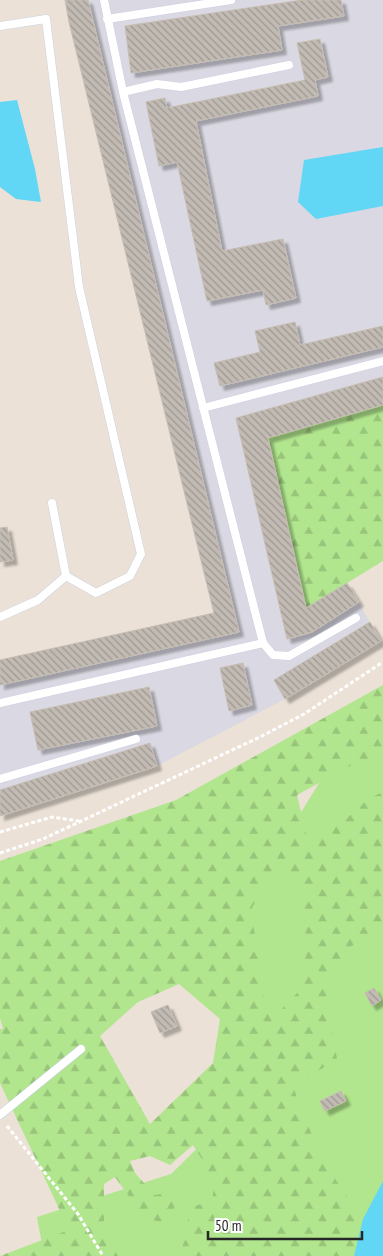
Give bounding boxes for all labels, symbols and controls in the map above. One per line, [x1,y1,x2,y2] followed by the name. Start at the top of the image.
[208,1208,362,1240] scale bar
[215,1216,241,1235] text: 50 m

